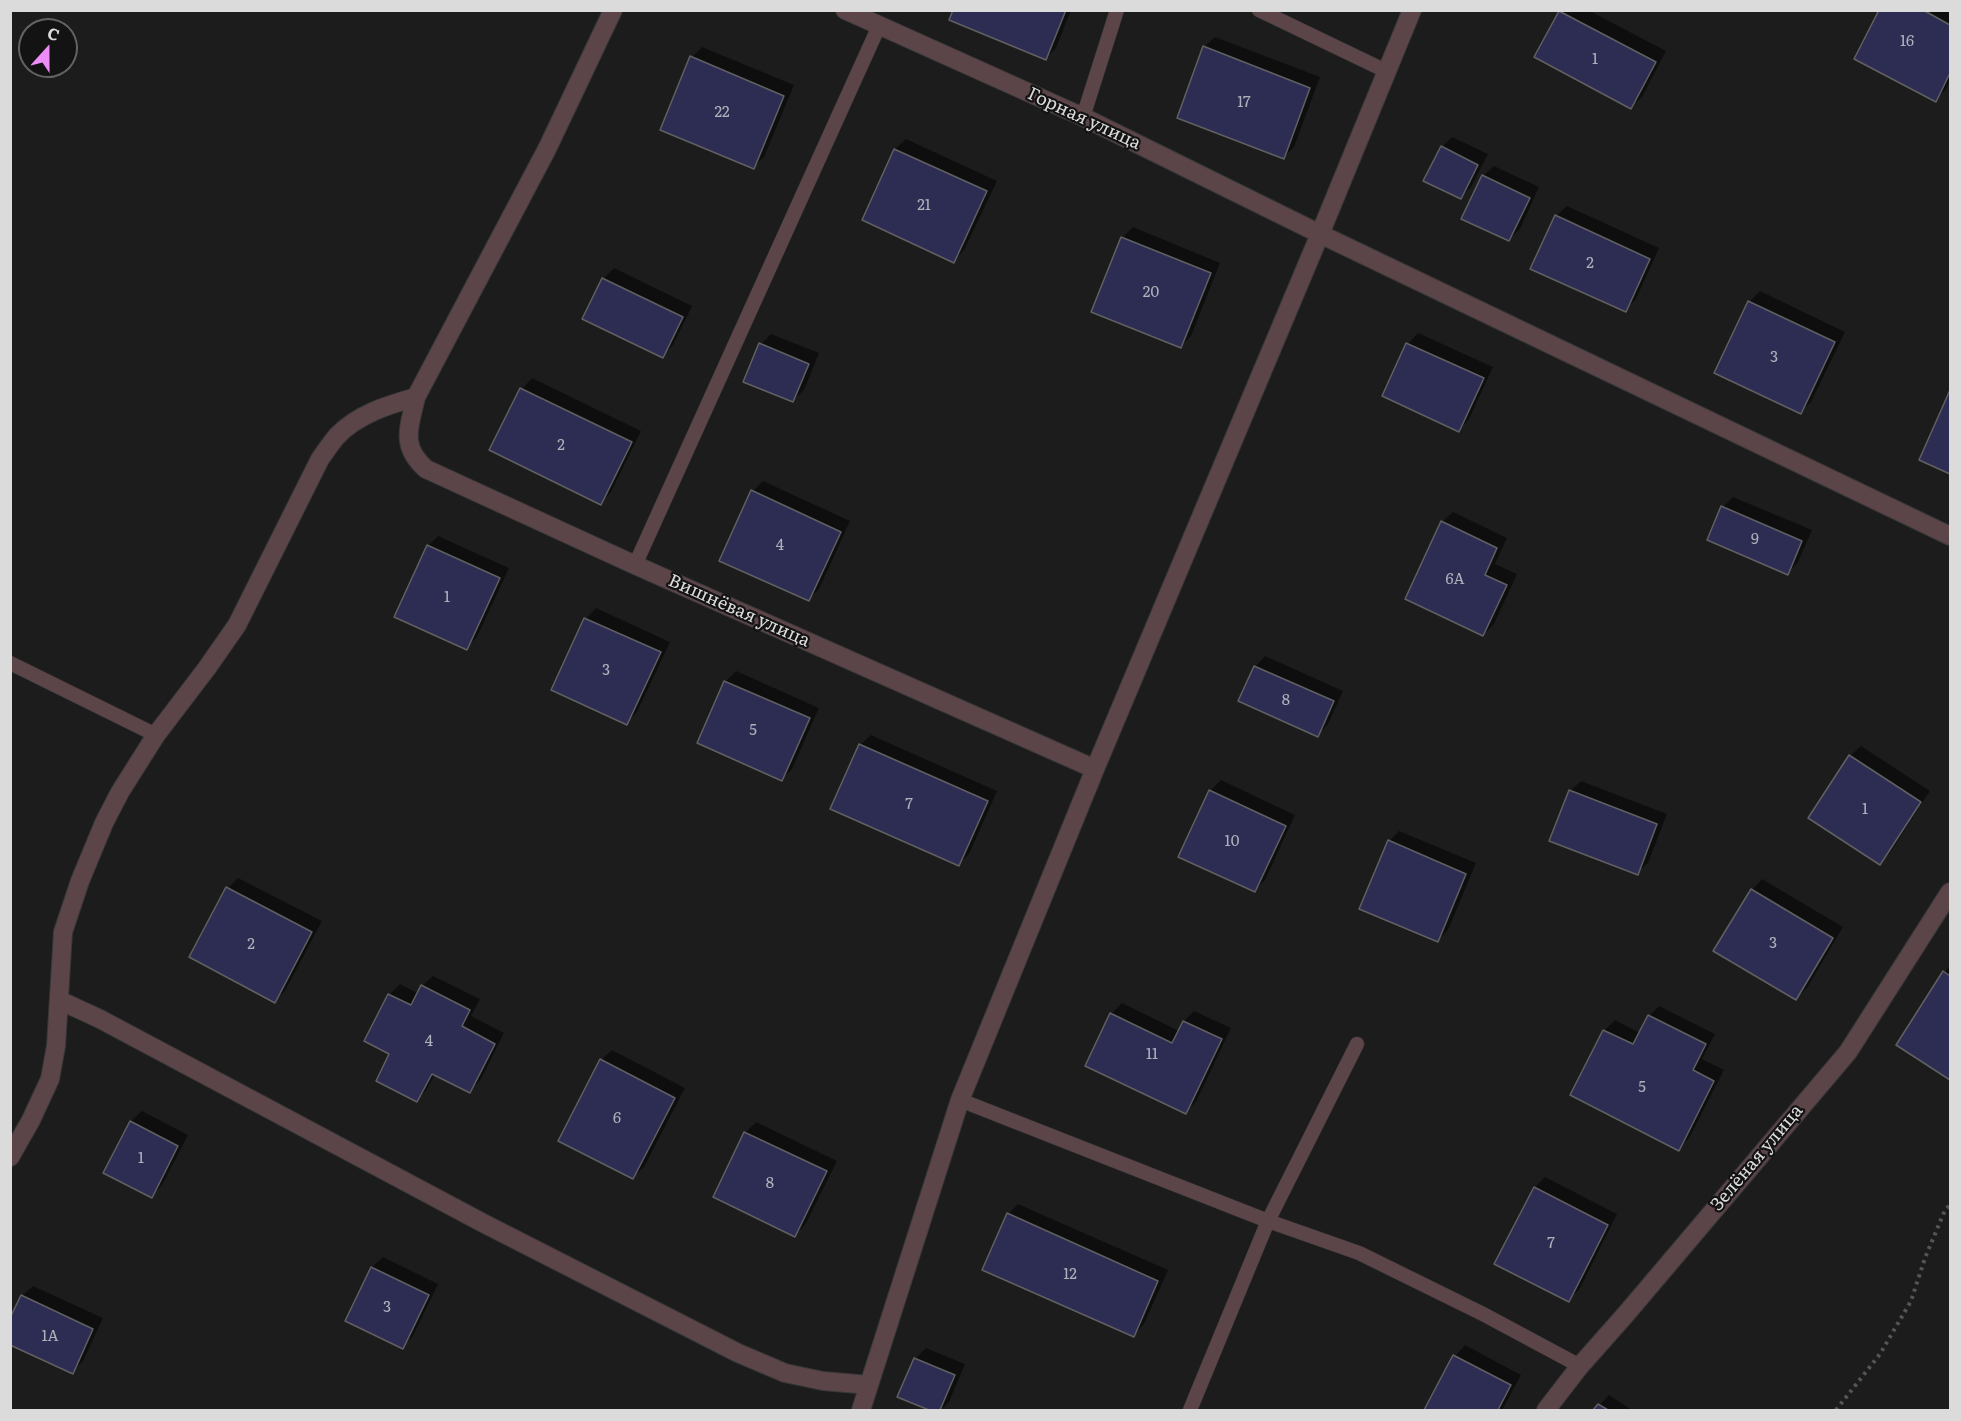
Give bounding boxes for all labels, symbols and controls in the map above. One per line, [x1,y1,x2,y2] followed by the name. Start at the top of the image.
[18,18,78,78] north arrow
[44,20,63,46] text: С
[1900,33,1914,51] house number: 16
[1592,51,1598,69] house number: 1
[1024,83,1144,155] street label: Горная улица
[1237,94,1251,112] house number: 17
[714,104,730,122] house number: 22
[917,197,931,215] house number: 21
[1586,255,1594,273] house number: 2
[1143,284,1159,302] house number: 20
[1770,349,1778,367] house number: 3
[557,437,565,455] house number: 2
[1751,531,1759,549] house number: 9
[776,537,784,555] house number: 4
[665,570,813,652] street label: Вишнёвая улица
[1445,571,1465,589] house number: 6А
[444,589,450,607] house number: 1
[602,662,610,680] house number: 3
[1282,692,1290,710] house number: 8
[749,722,757,740] house number: 5
[905,796,913,814] house number: 7
[1862,801,1868,819] house number: 1
[1225,833,1239,851] house number: 10
[1769,935,1777,953] house number: 3
[247,936,255,954] house number: 2
[425,1033,433,1051] house number: 4
[1146,1046,1158,1064] house number: 11
[1638,1079,1646,1097] house number: 5
[1706,1101,1808,1215] street label: Зелёная улица
[613,1110,621,1128] house number: 6
[138,1150,144,1168] house number: 1
[766,1175,774,1193] house number: 8
[1547,1235,1555,1253] house number: 7
[1063,1266,1077,1284] house number: 12
[383,1299,391,1317] house number: 3
[41,1328,59,1346] house number: 1А

